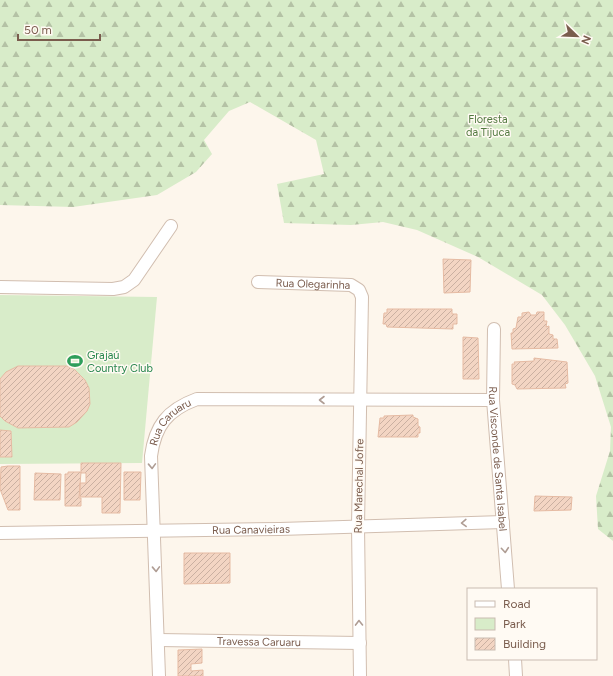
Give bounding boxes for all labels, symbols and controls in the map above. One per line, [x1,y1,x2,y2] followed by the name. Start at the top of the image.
[18,16,100,42] scale bar
[557,16,597,56] north arrow
[24,23,52,37] text: 50 m
[578,33,593,46] text: N
[466,113,510,139] park label: Floresta da Tijuca
[275,276,350,291] street label: Rua Olegarinha
[87,349,153,375] place label: Grajaú Country Club
[66,352,84,370] sports icon: Grajaú Country Club
[486,386,510,532] street label: Rua Visconde de Santa Isabel
[147,396,193,447] street label: Rua Caruaru
[319,396,325,404] one-way arrow
[352,439,366,533] street label: Rua Marechal Jofre
[147,463,156,469] one-way arrow
[461,519,467,527] one-way arrow
[212,522,290,536] street label: Rua Canavieiras
[501,547,510,553] one-way arrow
[151,566,160,572] one-way arrow
[467,588,597,660] legend
[503,597,531,611] text: Road
[503,617,526,631] text: Park
[355,620,363,626] one-way arrow
[217,634,301,649] street label: Travessa Caruaru
[503,637,546,651] text: Building

